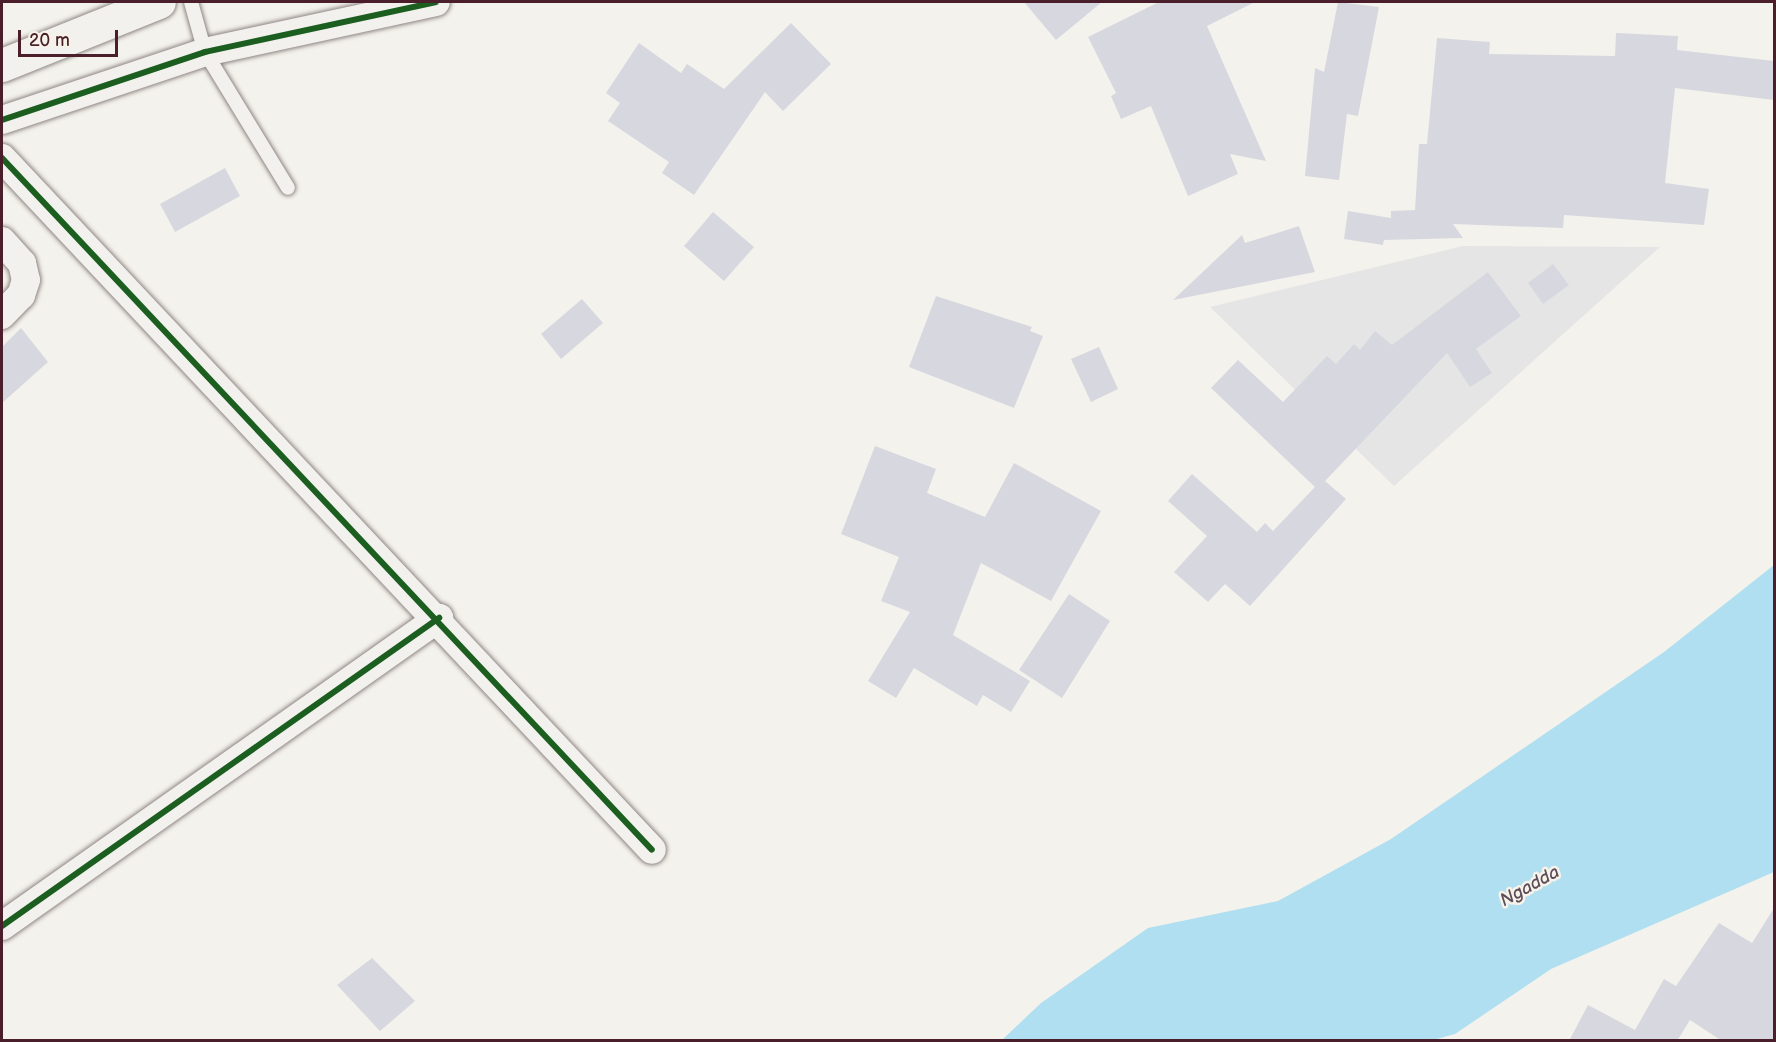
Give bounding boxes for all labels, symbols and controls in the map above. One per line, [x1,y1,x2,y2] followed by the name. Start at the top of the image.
[21,18,122,56] scale bar
[29,30,70,51] text: 20 m
[1496,862,1564,912] water label: Ngadda

